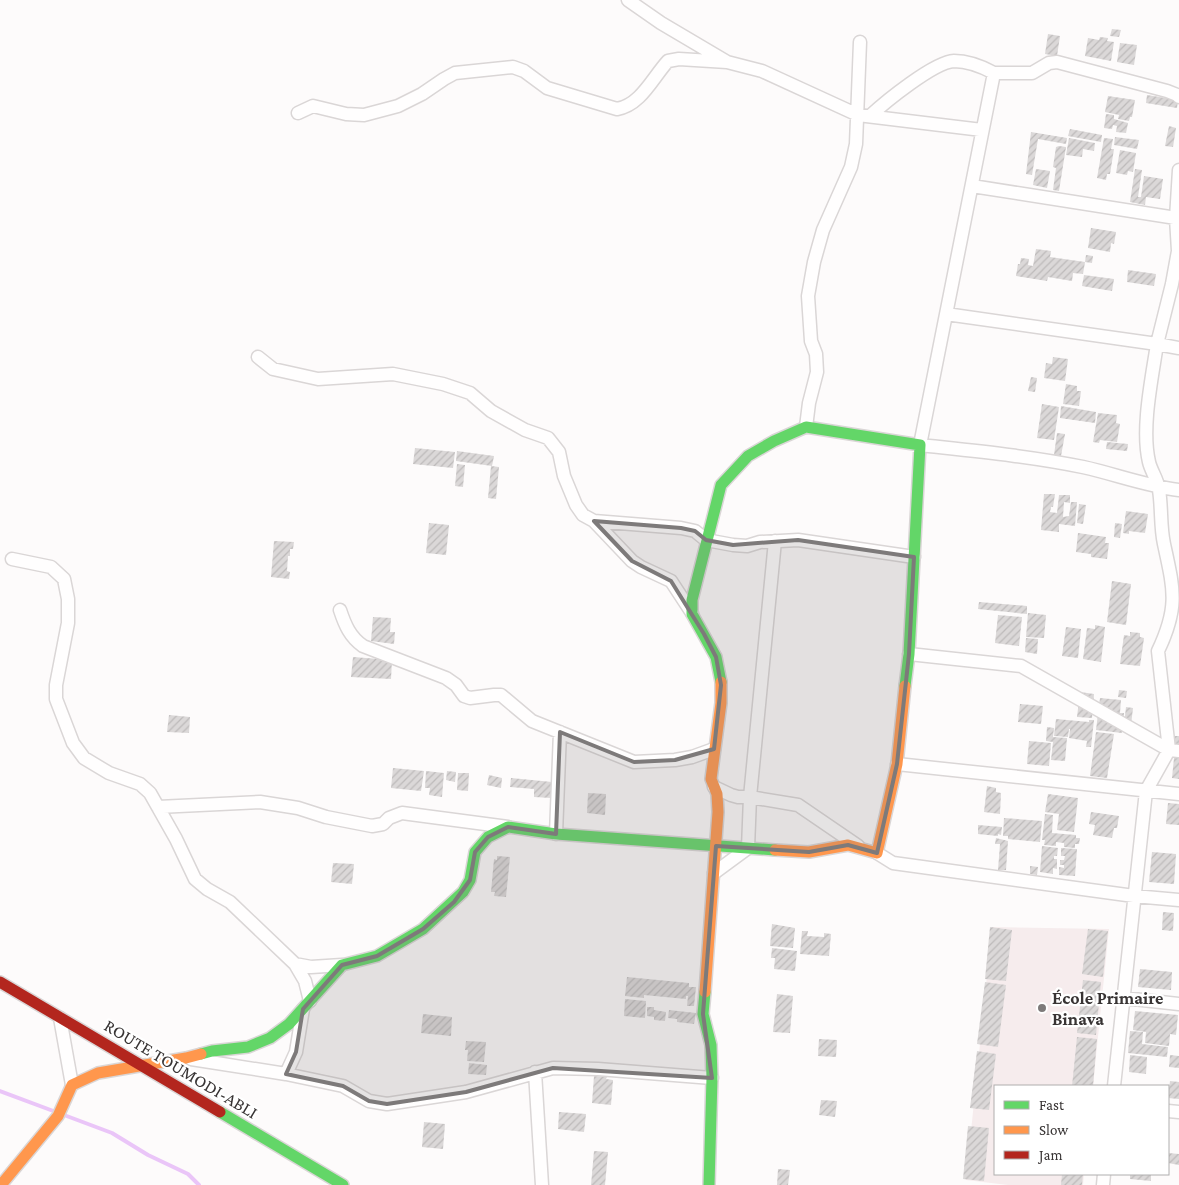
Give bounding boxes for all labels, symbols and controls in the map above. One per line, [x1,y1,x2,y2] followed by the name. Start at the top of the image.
[1052,988,1163,1029] place label: École Primaire Binava
[1036,1002,1048,1014] marker: École Primaire Binava
[101,1015,261,1123] street label: ROUTE TOUMODI-ABLI
[994,1085,1169,1175] legend
[1039,1097,1065,1113] text: Fast
[1039,1122,1069,1138] text: Slow
[1037,1147,1062,1164] text: Jam

